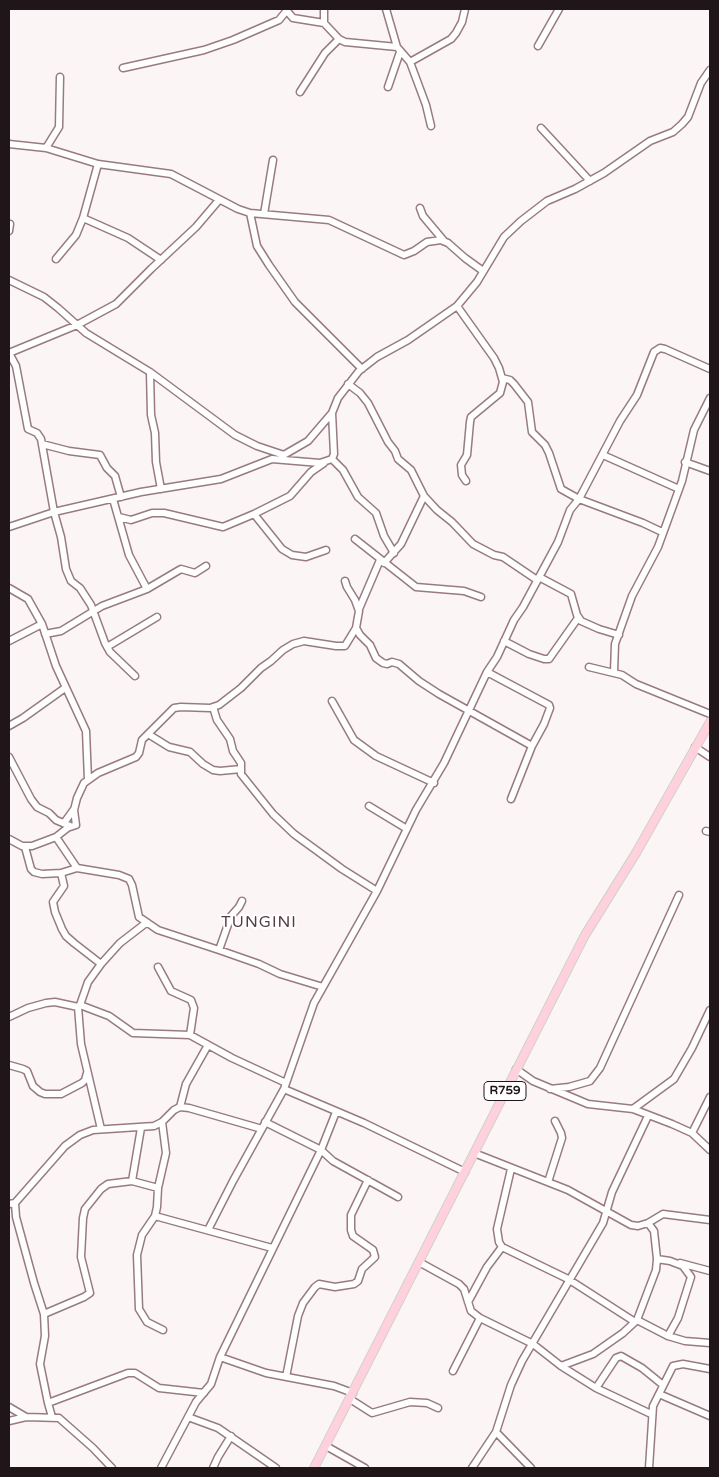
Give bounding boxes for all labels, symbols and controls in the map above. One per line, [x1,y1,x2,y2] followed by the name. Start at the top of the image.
[220,913,298,933] district label: TUNGINI
[484,1082,526,1100] road number: R759

